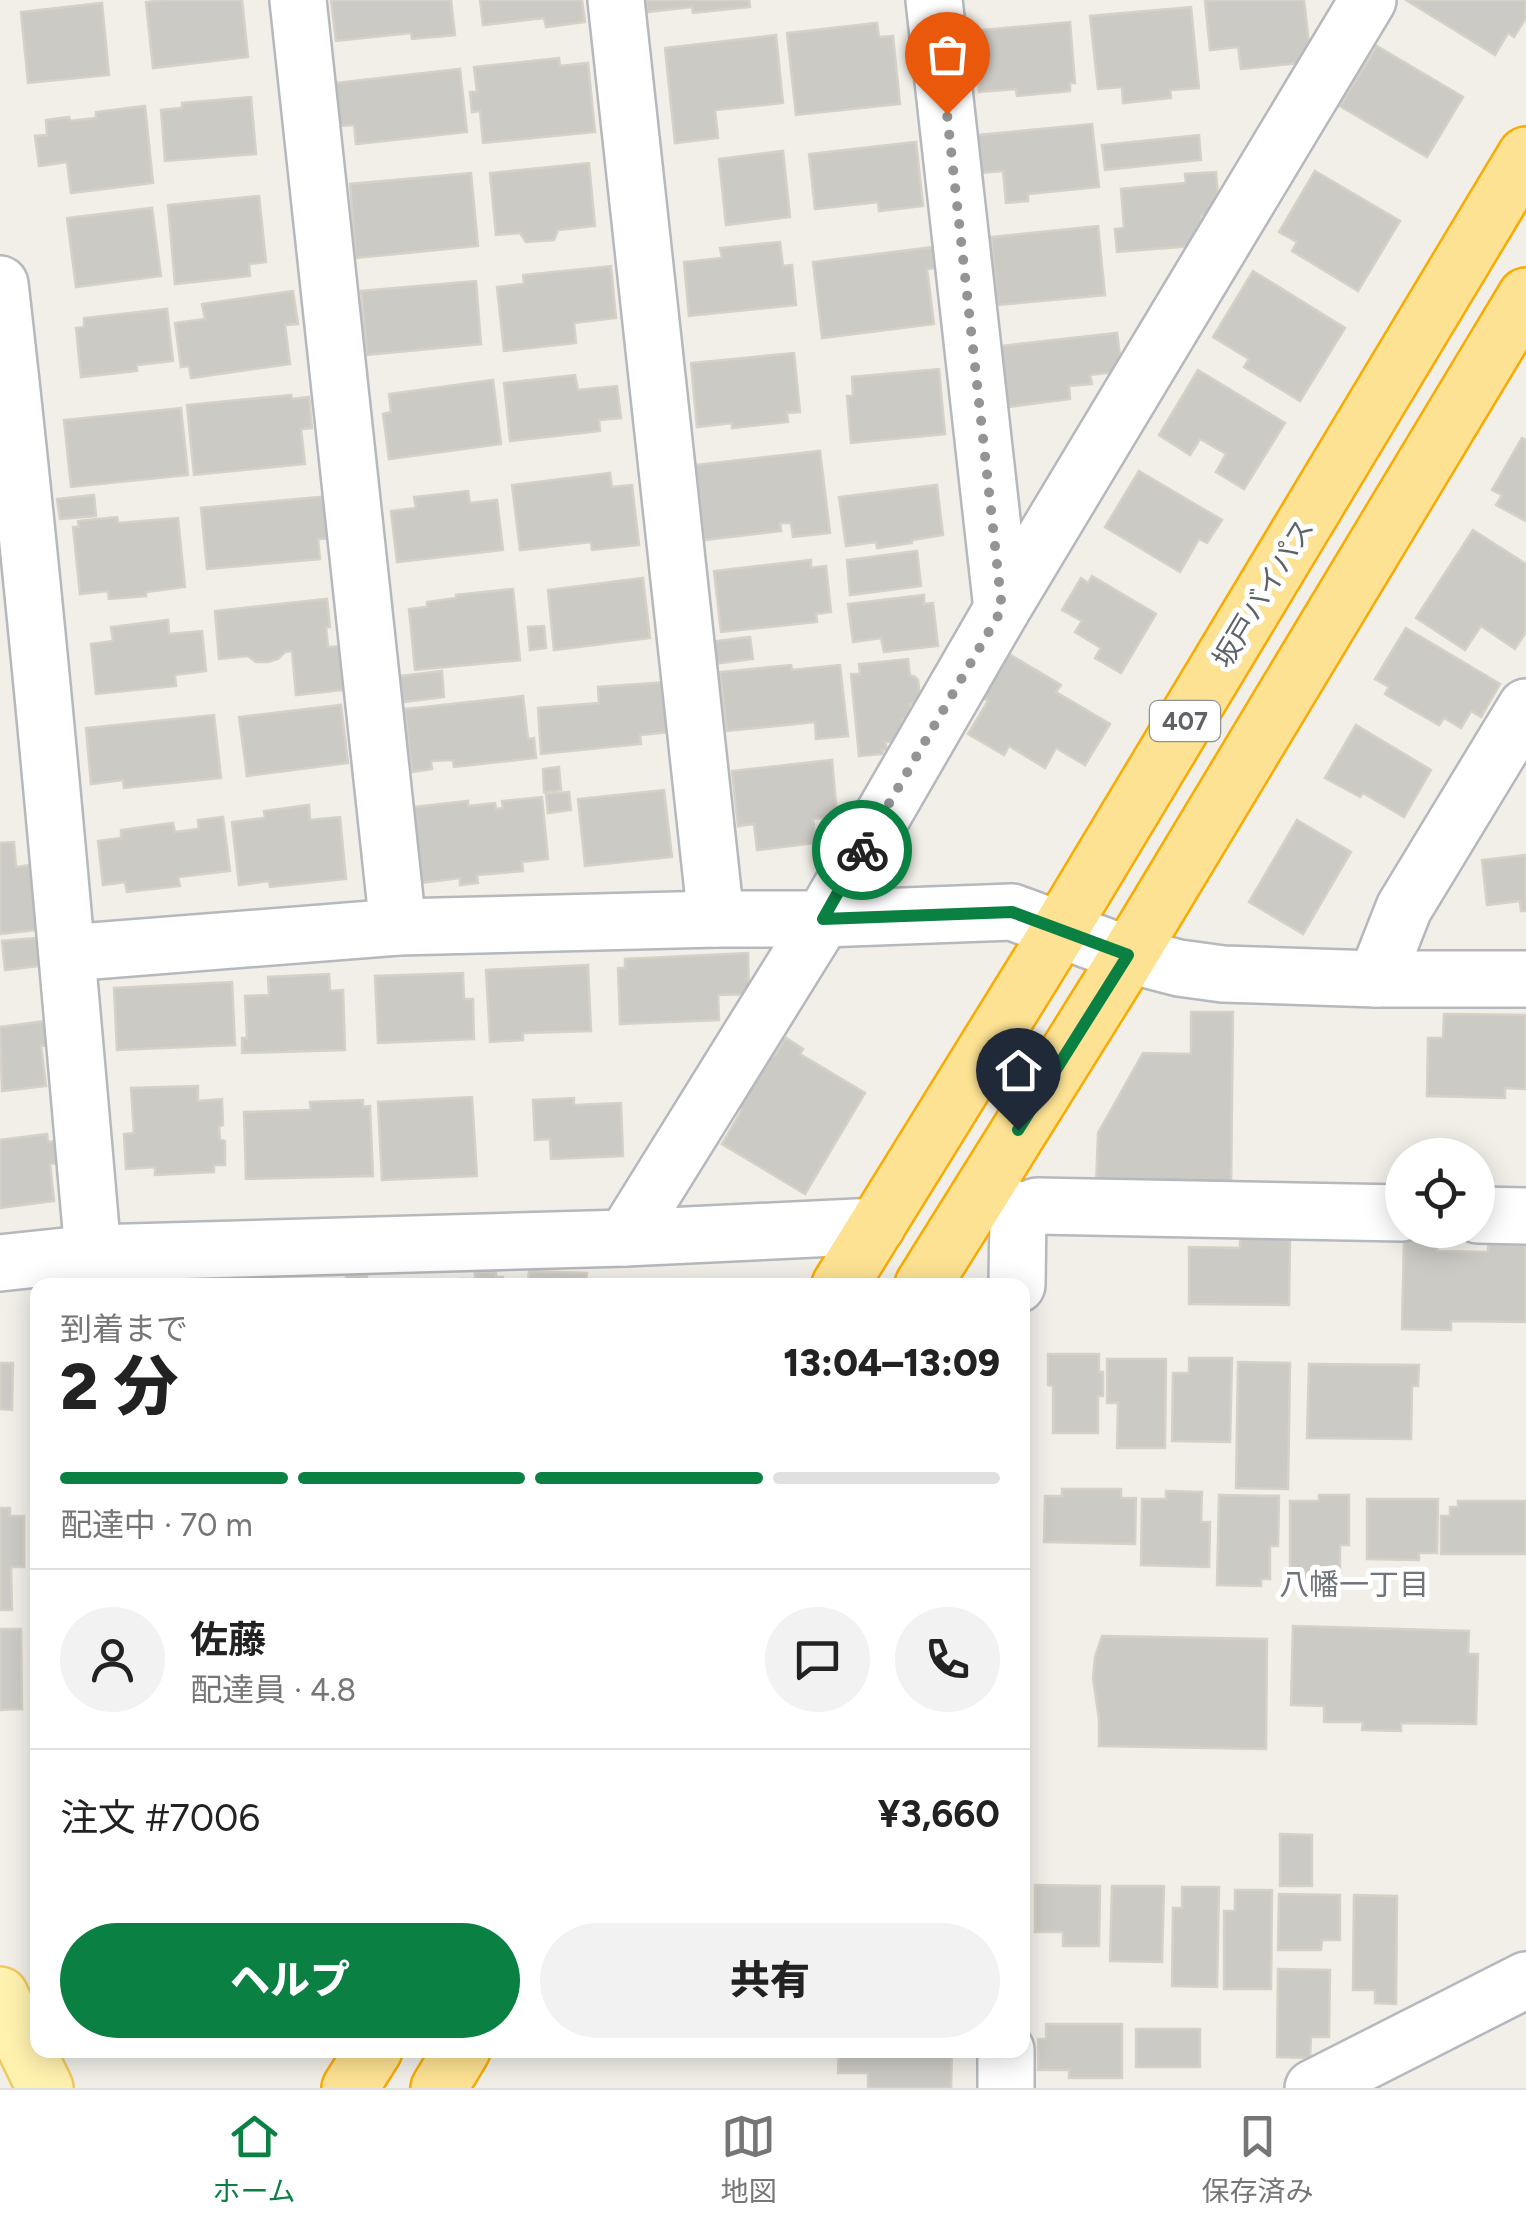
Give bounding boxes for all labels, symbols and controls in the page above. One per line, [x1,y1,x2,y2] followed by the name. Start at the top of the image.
[905,12,990,115] pin
[920,27,975,82] icon: bag
[1205,512,1321,674] street label: 坂戸バイパス
[1150,701,1220,741] road number: 407
[812,800,912,900] courier
[835,823,890,878] icon: bike
[976,1028,1061,1131] pin
[991,1043,1046,1098] icon: home
[1385,1138,1495,1248] map controls
[1385,1138,1495,1248] button: locate
[60,1310,188,1348] text: 到着まで
[783,1340,1000,1386] text: 13:04–13:09
[60,1347,178,1425] text: 2 分
[60,1506,253,1544] text: 配達中 · 70 m
[1279,1566,1429,1603] district label: 八幡一丁目
[60,1607,165,1712] button: person
[765,1607,870,1712] button: chat
[895,1607,1000,1712] button: phone
[190,1617,266,1663] text: 佐藤
[190,1671,356,1709] text: 配達員 · 4.8
[878,1791,1000,1837] text: ¥3,660
[60,1795,260,1841] text: 注文 #7006
[60,1923,520,2038] button: ヘルプ
[540,1923,1000,2038] button: 共有
[212,2109,296,2209] tab: ホーム
[721,2109,777,2209] tab: 地図
[1201,2109,1314,2209] tab: 保存済み

